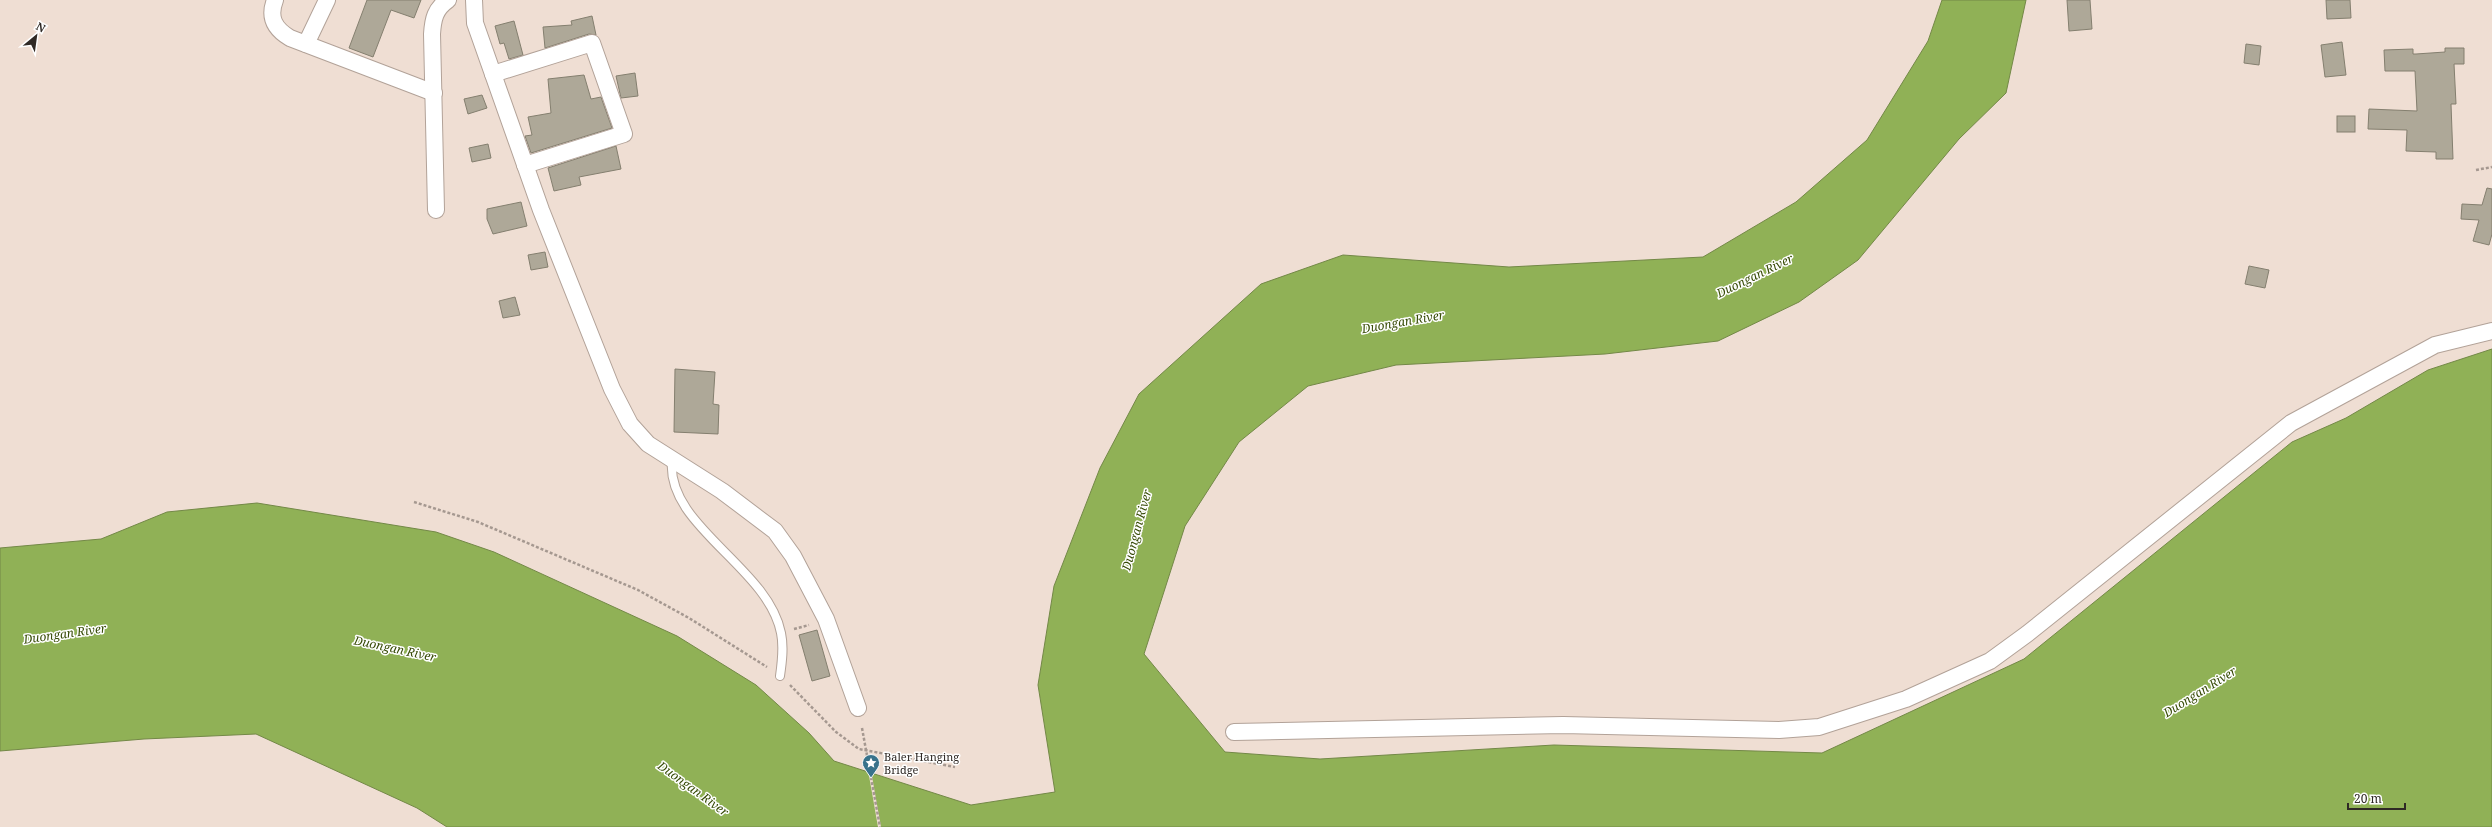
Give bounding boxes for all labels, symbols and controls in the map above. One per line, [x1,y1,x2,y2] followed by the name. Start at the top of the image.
[16,16,56,56] north arrow
[34,18,49,36] text: N
[1713,249,1796,302] water label: Duongan River
[1359,306,1446,337] water label: Duongan River
[1117,487,1156,573] water label: Duongan River
[21,619,108,648] water label: Duongan River
[352,631,438,666] water label: Duongan River
[2159,662,2240,721] water label: Duongan River
[884,749,959,777] place label: Baler Hanging Bridge
[861,753,881,778] place icon: Baler Hanging Bridge
[654,757,732,820] water label: Duongan River
[2348,785,2405,811] scale bar
[2354,790,2382,807] text: 20 m

